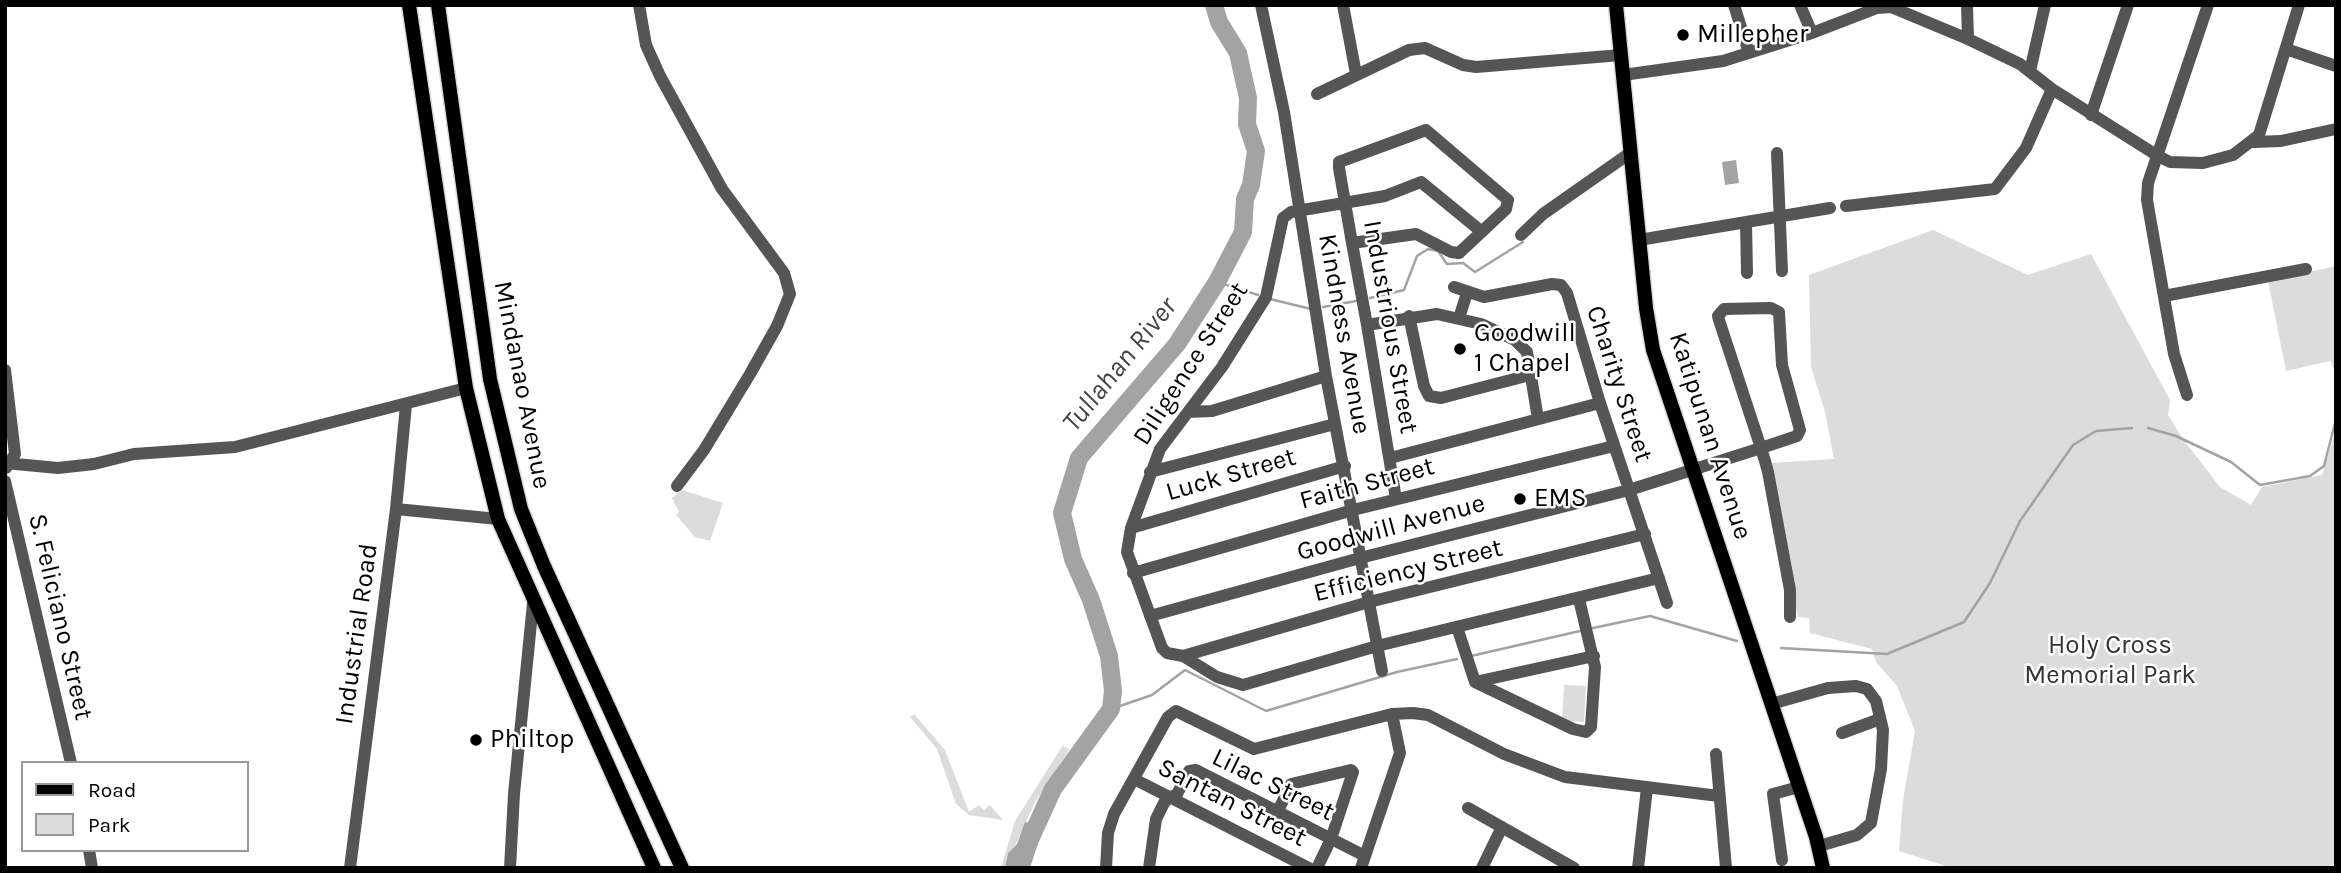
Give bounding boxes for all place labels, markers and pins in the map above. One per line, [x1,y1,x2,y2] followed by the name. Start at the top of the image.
[1697,19,1808,51] place label: Millepher
[1675,27,1691,43] marker: Millepher
[1474,318,1576,380] place label: Goodwill 1 Chapel
[1452,341,1468,357] marker: Goodwill 1 Chapel
[1534,483,1586,515] place label: EMS
[1512,491,1528,507] marker: EMS
[490,724,574,756] place label: Philtop
[468,732,484,748] marker: Philtop

